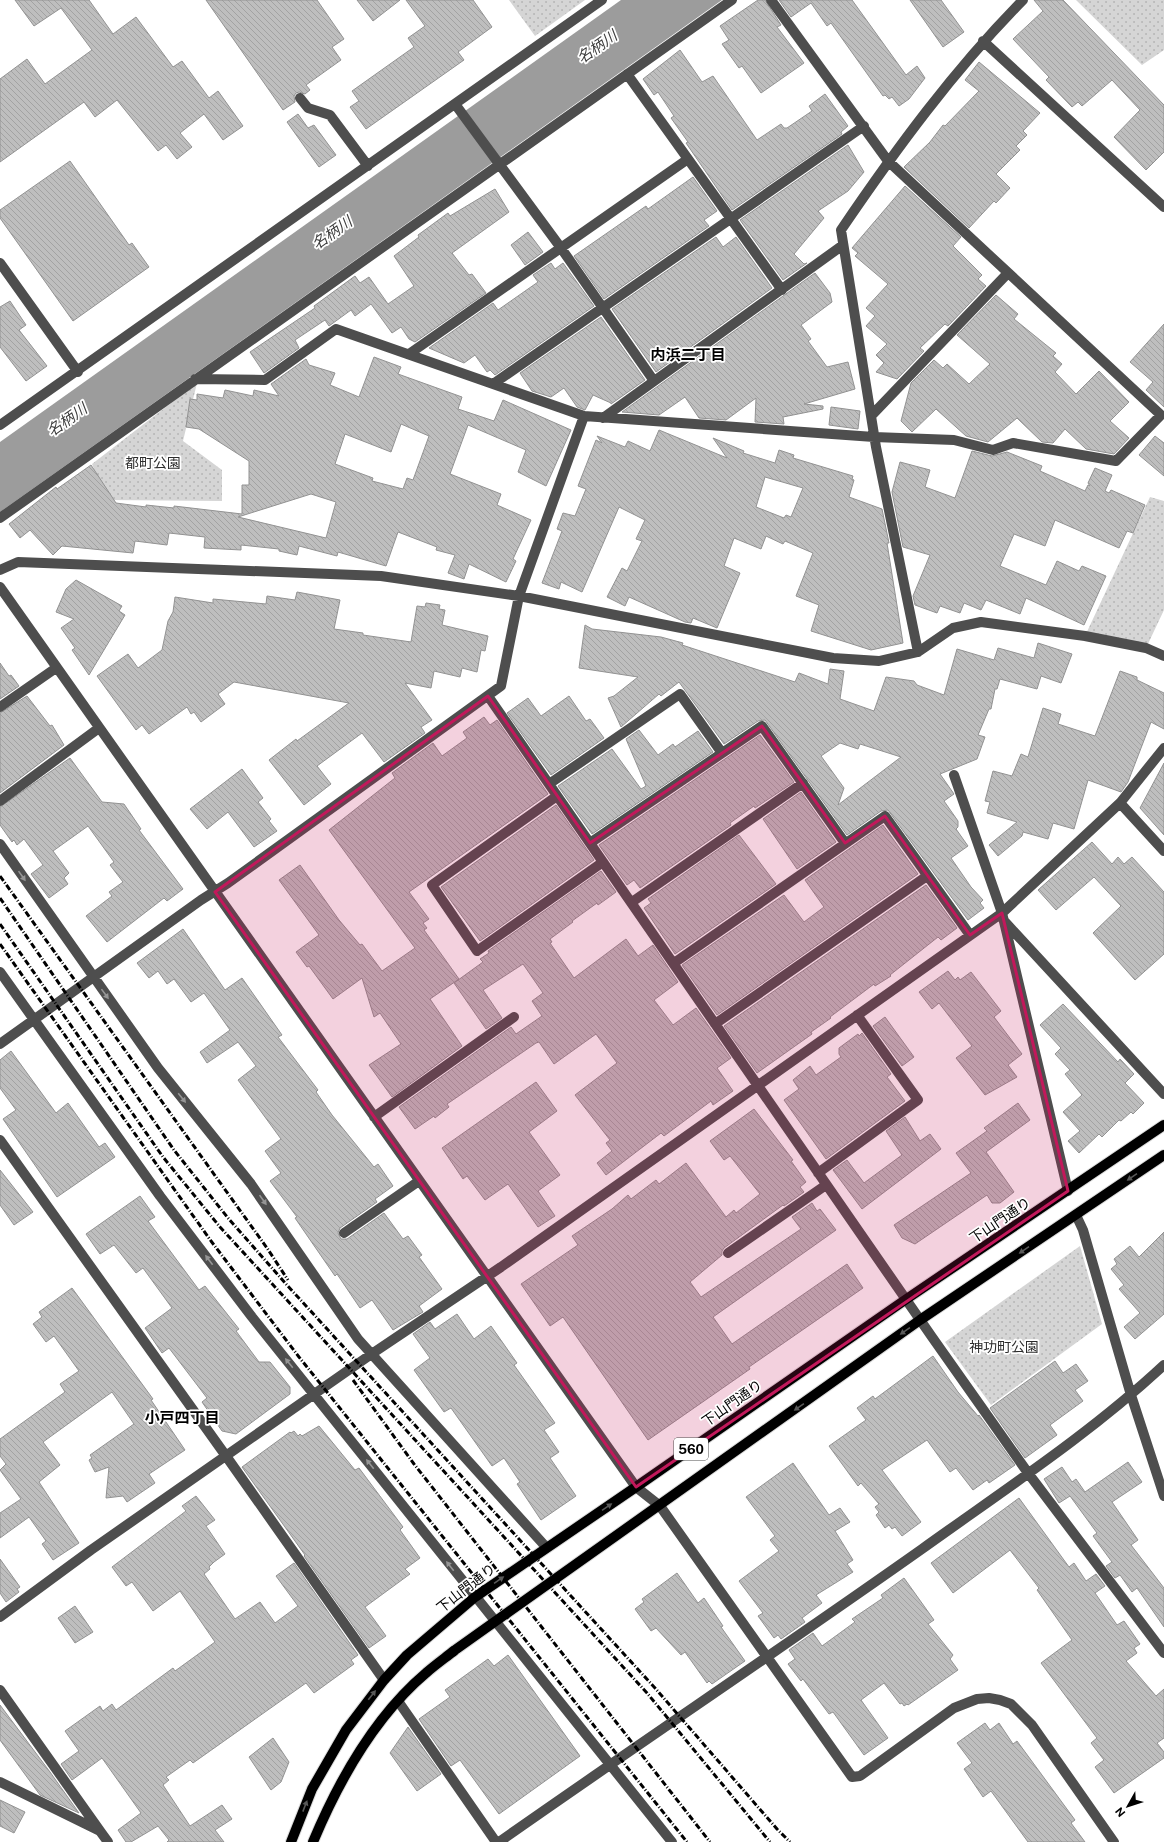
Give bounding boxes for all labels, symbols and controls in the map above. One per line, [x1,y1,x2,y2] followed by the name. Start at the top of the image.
[573,26,622,66] water label: 名柄川
[308,212,357,252] water label: 名柄川
[650,346,726,363] district label: 内浜二丁目
[43,399,92,439] water label: 名柄川
[125,455,181,471] park label: 都町公園
[18,870,26,881] one-way arrow
[100,988,109,999] one-way arrow
[178,1093,186,1103] one-way arrow
[1127,1173,1137,1181] one-way arrow
[967,1194,1033,1246] street label: 下山門通り
[259,1195,267,1205] one-way arrow
[1019,1246,1029,1254] one-way arrow
[204,1255,213,1266] one-way arrow
[900,1327,910,1335] one-way arrow
[969,1339,1039,1355] park label: 神功町公園
[284,1357,293,1368] one-way arrow
[699,1376,765,1430] street label: 下山門通り
[794,1403,805,1411] one-way arrow
[144,1409,220,1426] district label: 小戸四丁目
[674,1438,708,1460] road number: 560
[366,1459,374,1470] one-way arrow
[601,1503,612,1511] one-way arrow
[433,1560,499,1616] street label: 下山門通り
[446,1561,455,1572] one-way arrow
[494,1576,504,1584] one-way arrow
[368,1690,377,1701] one-way arrow
[1108,1786,1148,1826] north arrow
[303,1799,309,1811] one-way arrow
[1113,1805,1128,1819] text: N

